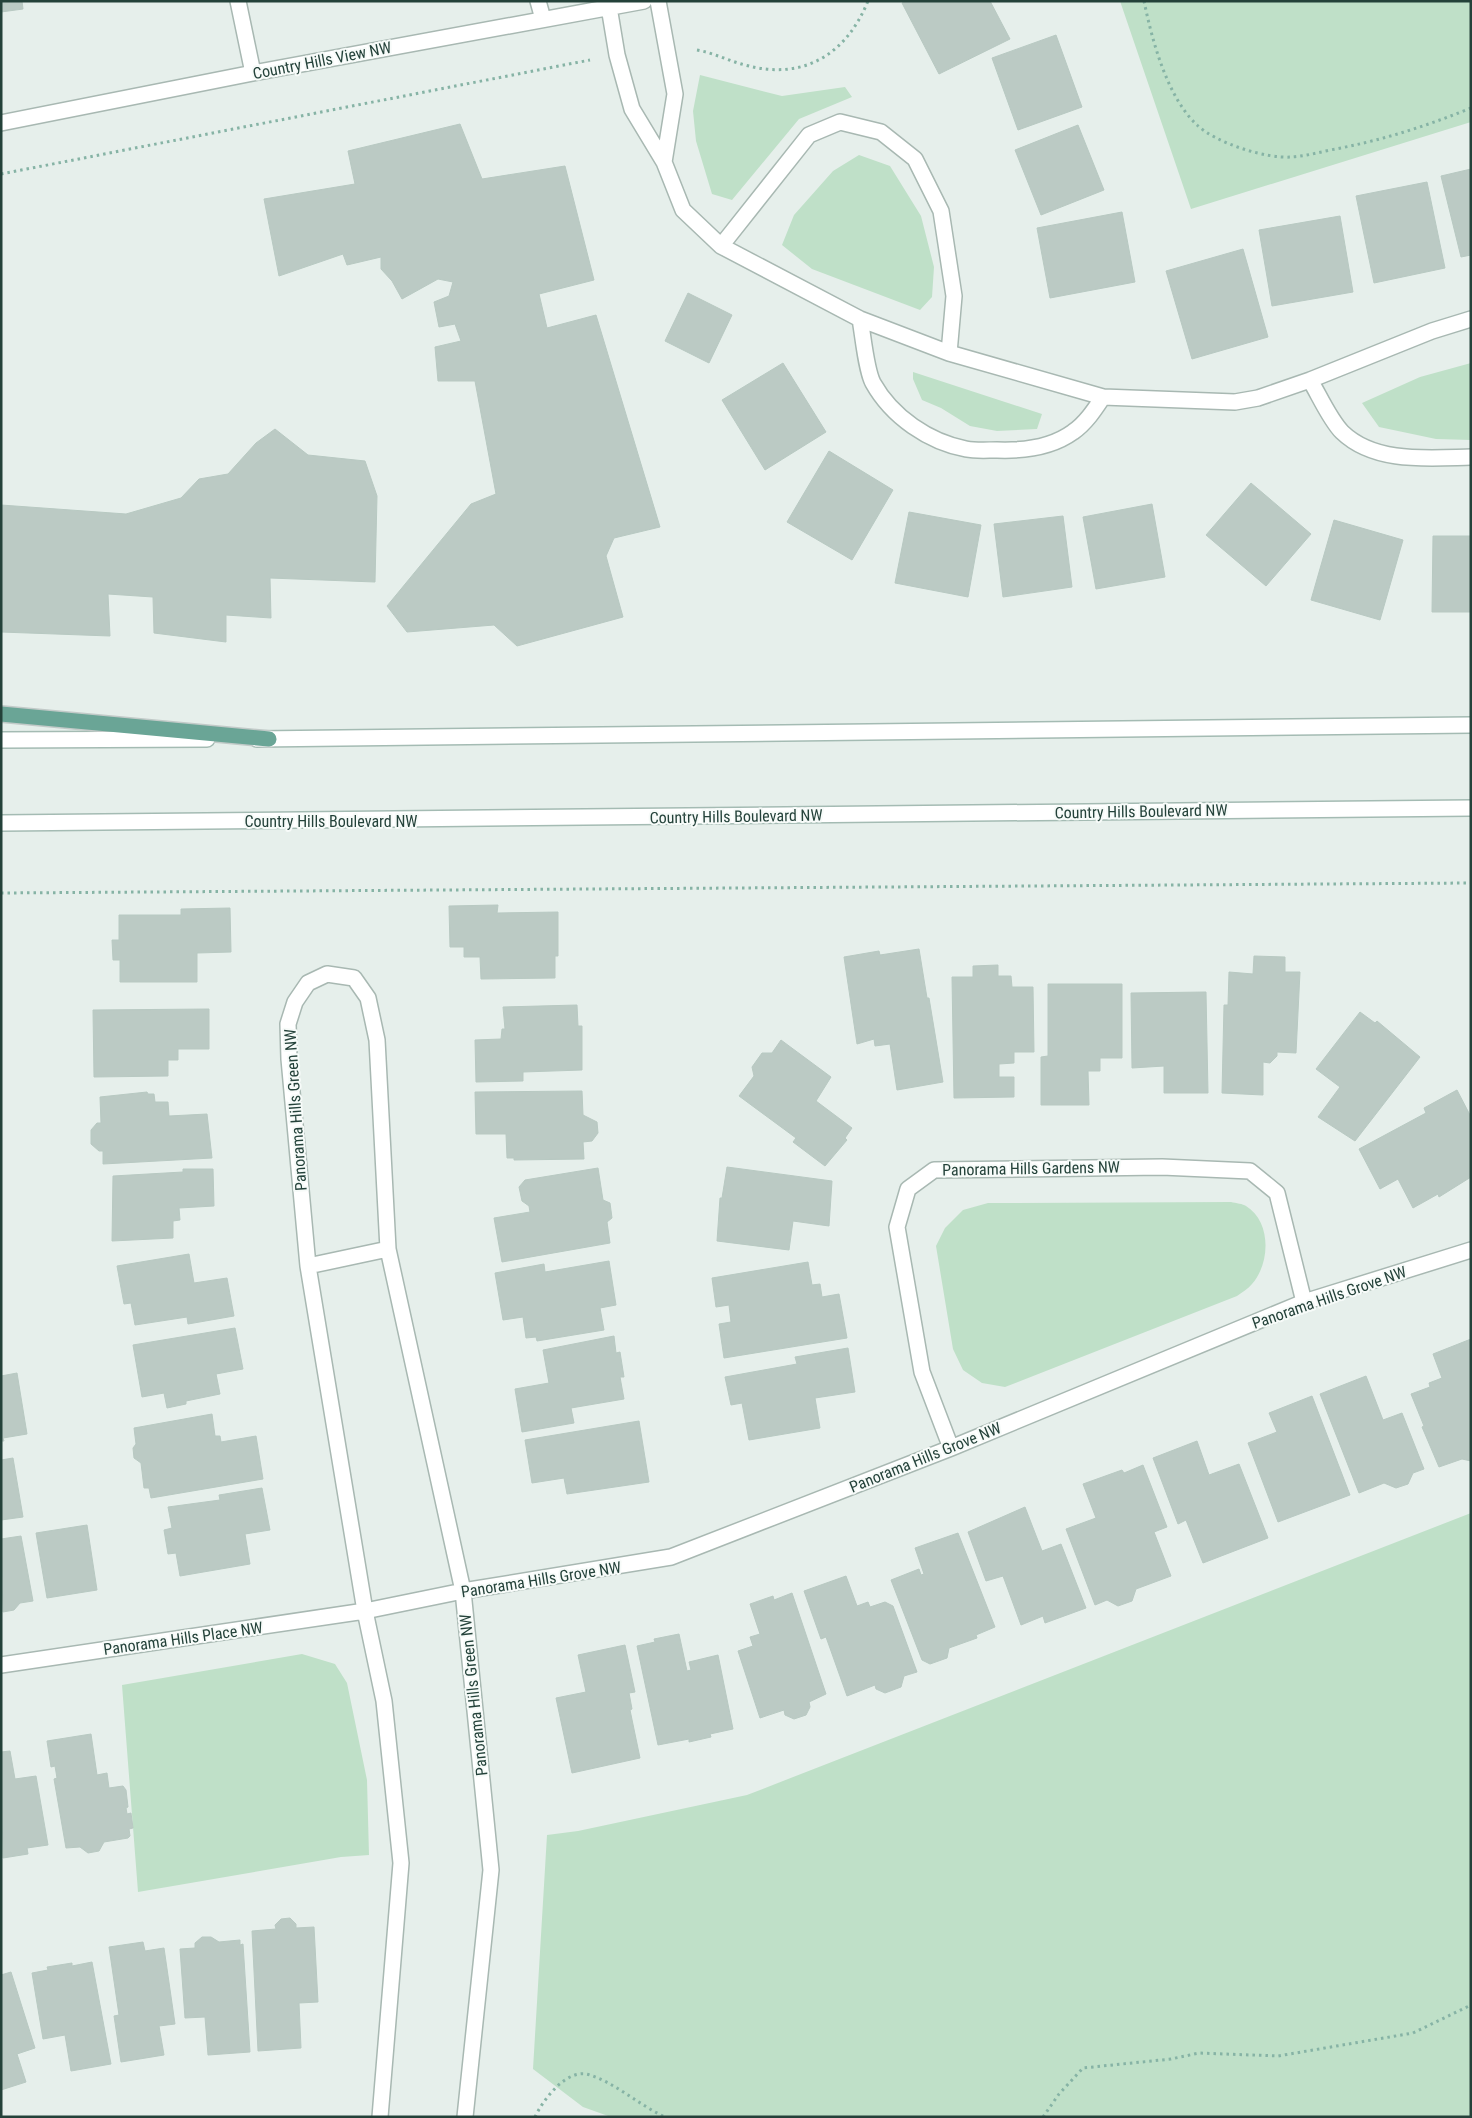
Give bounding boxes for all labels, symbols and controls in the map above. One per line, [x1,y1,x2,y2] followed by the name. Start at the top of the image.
[251,38,393,83] street label: Country Hills View NW
[1054,800,1228,823] street label: Country Hills Boulevard NW
[649,805,823,828] street label: Country Hills Boulevard NW
[245,812,417,831] street label: Country Hills Boulevard NW
[280,1028,311,1192] street label: Panorama Hills Green NW
[942,1157,1120,1180] street label: Panorama Hills Gardens NW
[1250,1262,1409,1333] street label: Panorama Hills Grove NW
[847,1418,1004,1497] street label: Panorama Hills Grove NW
[460,1557,622,1602] street label: Panorama Hills Grove NW
[456,1613,491,1777] street label: Panorama Hills Green NW
[102,1618,264,1659] street label: Panorama Hills Place NW

